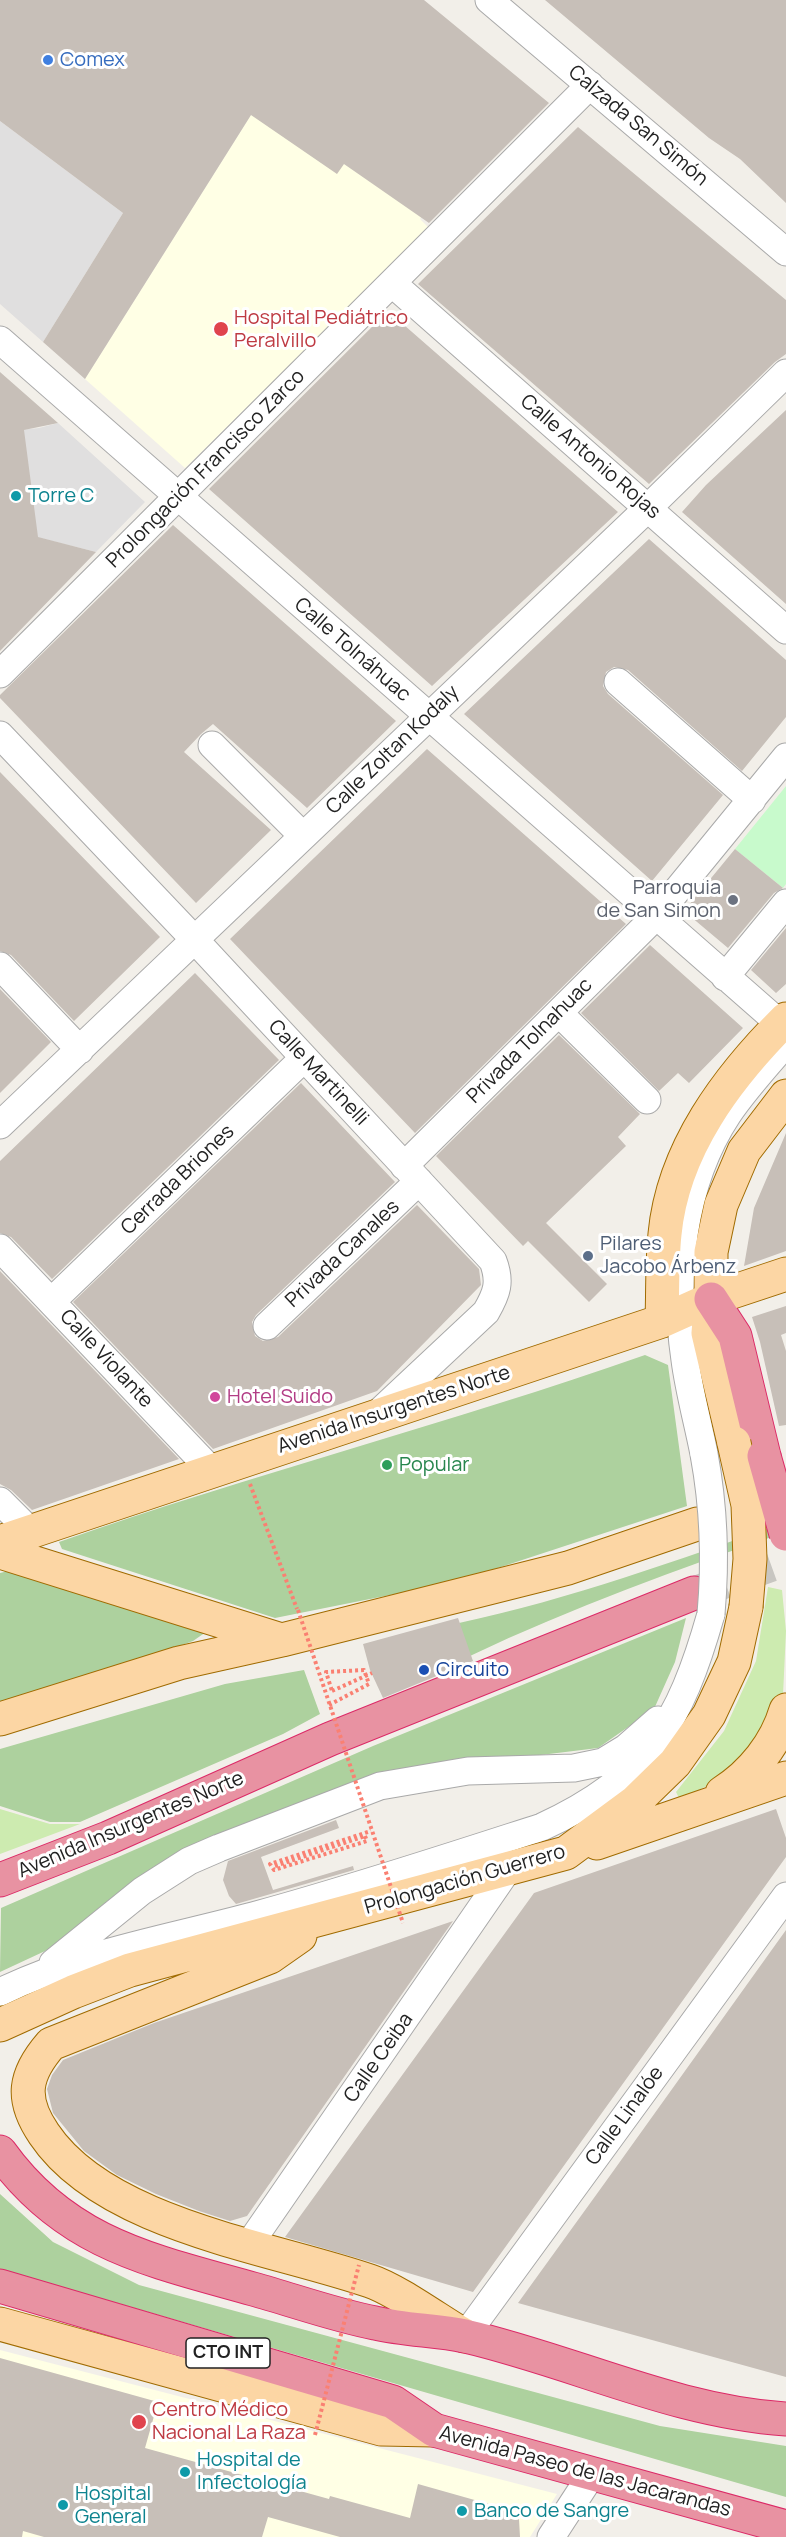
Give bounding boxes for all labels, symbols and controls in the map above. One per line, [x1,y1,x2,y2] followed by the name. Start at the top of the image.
[60,48,125,72] place label: Comex
[41,53,55,67] marker: Comex
[563,61,713,191] street label: Calzada San Simón
[234,306,408,353] place label: Hospital Pediátrico Peralvillo
[212,320,230,338] marker: Hospital Pediátrico Peralvillo
[102,365,310,573] street label: Prolongación Francisco Zarco
[515,390,665,524] street label: Calle Antonio Rojas
[28,484,94,508] place label: Torre C
[9,489,23,503] marker: Torre C
[289,593,415,707] street label: Calle Tolnáhuac
[322,680,464,820] street label: Calle Zoltan Kodaly
[597,876,721,923] place label: Parroquia de San Simon
[726,893,740,907] marker: Parroquia de San Simon
[462,973,598,1109] street label: Privada Tolnahuac
[263,1015,373,1131] street label: Calle Martinelli
[116,1120,240,1240] street label: Cerrada Briones
[281,1195,405,1313] street label: Privada Canales
[600,1232,736,1279] place label: Pilares Jacobo Árbenz
[581,1249,595,1263] marker: Pilares Jacobo Árbenz
[54,1305,158,1413] street label: Calle Violante
[275,1361,513,1459] street label: Avenida Insurgentes Norte
[227,1385,333,1409] place label: Hotel Suido
[208,1390,222,1404] marker: Hotel Suido
[399,1453,470,1477] place label: Popular
[380,1458,394,1472] marker: Popular
[436,1658,509,1682] place label: Circuito
[417,1663,431,1677] marker: Circuito
[14,1766,248,1884] street label: Avenida Insurgentes Norte
[362,1840,568,1920] street label: Prolongación Guerrero
[339,2008,419,2108] street label: Calle Ceiba
[581,2062,669,2170] street label: Calle Linalóe
[186,2338,270,2368] road number: CTO INT
[152,2398,306,2445] place label: Centro Médico Nacional La Raza
[130,2413,148,2431] marker: Centro Médico Nacional La Raza
[437,2421,733,2523] street label: Avenida Paseo de las Jacarandas
[197,2448,307,2495] place label: Hospital de Infectología
[178,2465,192,2479] marker: Hospital de Infectología
[75,2482,151,2529] place label: Hospital General
[56,2498,70,2512] marker: Hospital General
[474,2499,629,2523] place label: Banco de Sangre
[455,2504,469,2518] marker: Banco de Sangre

